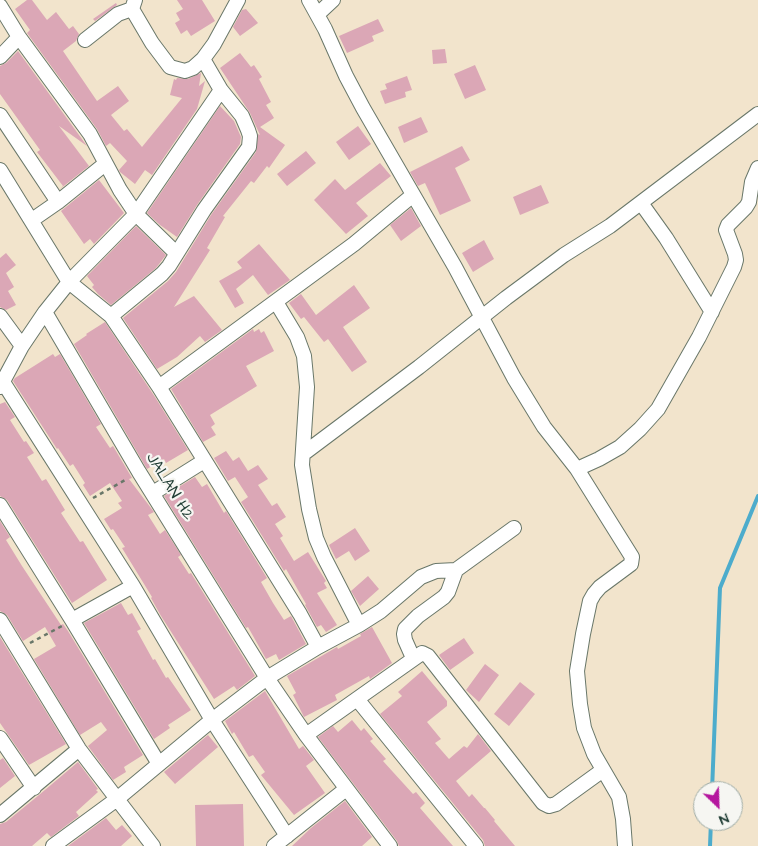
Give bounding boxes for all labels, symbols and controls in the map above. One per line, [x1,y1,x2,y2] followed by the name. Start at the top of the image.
[141,450,197,524] street label: JALAN H2
[693,781,743,831] north arrow
[716,808,732,830] text: N

